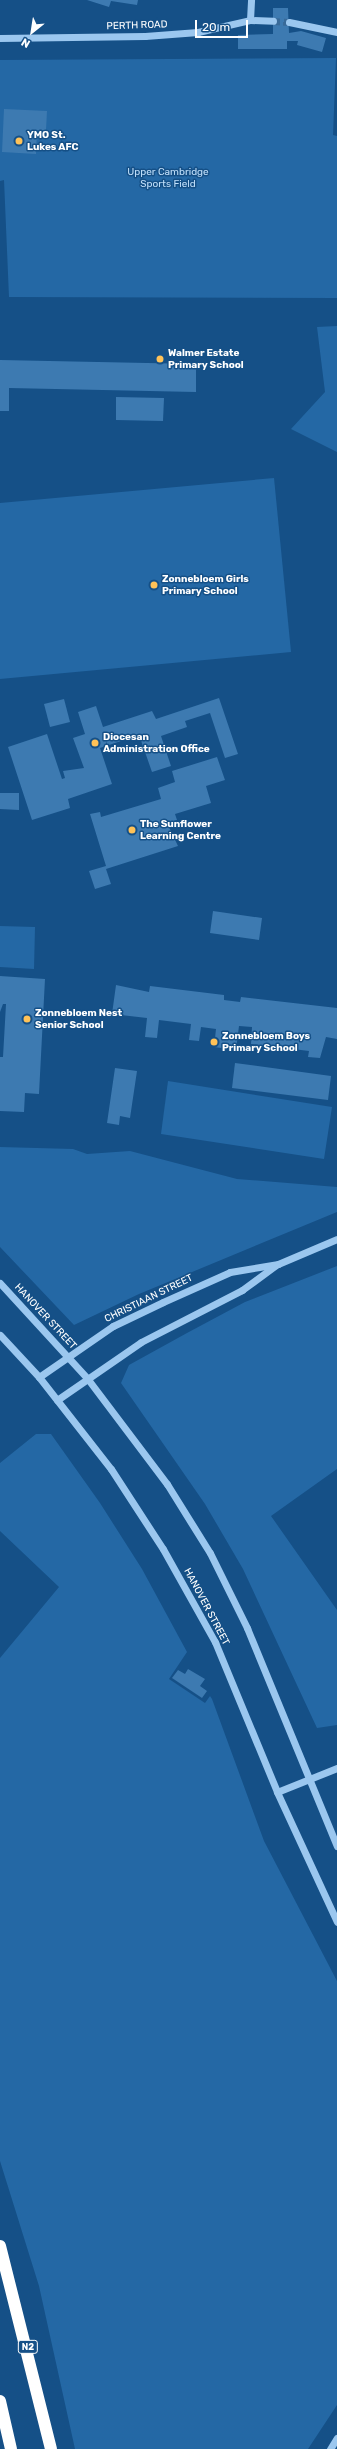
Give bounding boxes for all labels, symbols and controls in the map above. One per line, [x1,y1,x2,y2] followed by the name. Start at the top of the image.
[12,12,52,52] north arrow
[197,12,250,38] scale bar
[106,19,168,33] street label: PERTH ROAD
[202,20,230,34] text: 20 m
[19,35,32,50] text: N
[27,129,79,152] place label: YMO St. Lukes AFC
[14,136,24,146] marker: YMO St. Lukes AFC
[127,166,209,190] park label: Upper Cambridge Sports Field
[168,347,244,370] place label: Walmer Estate Primary School
[155,354,165,364] marker: Walmer Estate Primary School
[162,573,249,596] place label: Zonnebloem Girls Primary School
[149,580,159,590] marker: Zonnebloem Girls Primary School
[103,731,210,754] place label: Diocesan Administration Office
[90,738,100,748] marker: Diocesan Administration Office
[140,818,221,842] place label: The Sunflower Learning Centre
[127,825,137,835] marker: The Sunflower Learning Centre
[35,1007,122,1030] place label: Zonnebloem Nest Senior School
[22,1014,32,1024] marker: Zonnebloem Nest Senior School
[222,1030,310,1054] place label: Zonnebloem Boys Primary School
[209,1037,219,1047] marker: Zonnebloem Boys Primary School
[103,1272,195,1326] street label: CHRISTIAAN STREET
[12,1282,78,1352] street label: HANOVER STREET
[181,1566,231,1648] street label: HANOVER STREET
[17,2340,39,2354] road number: N2

